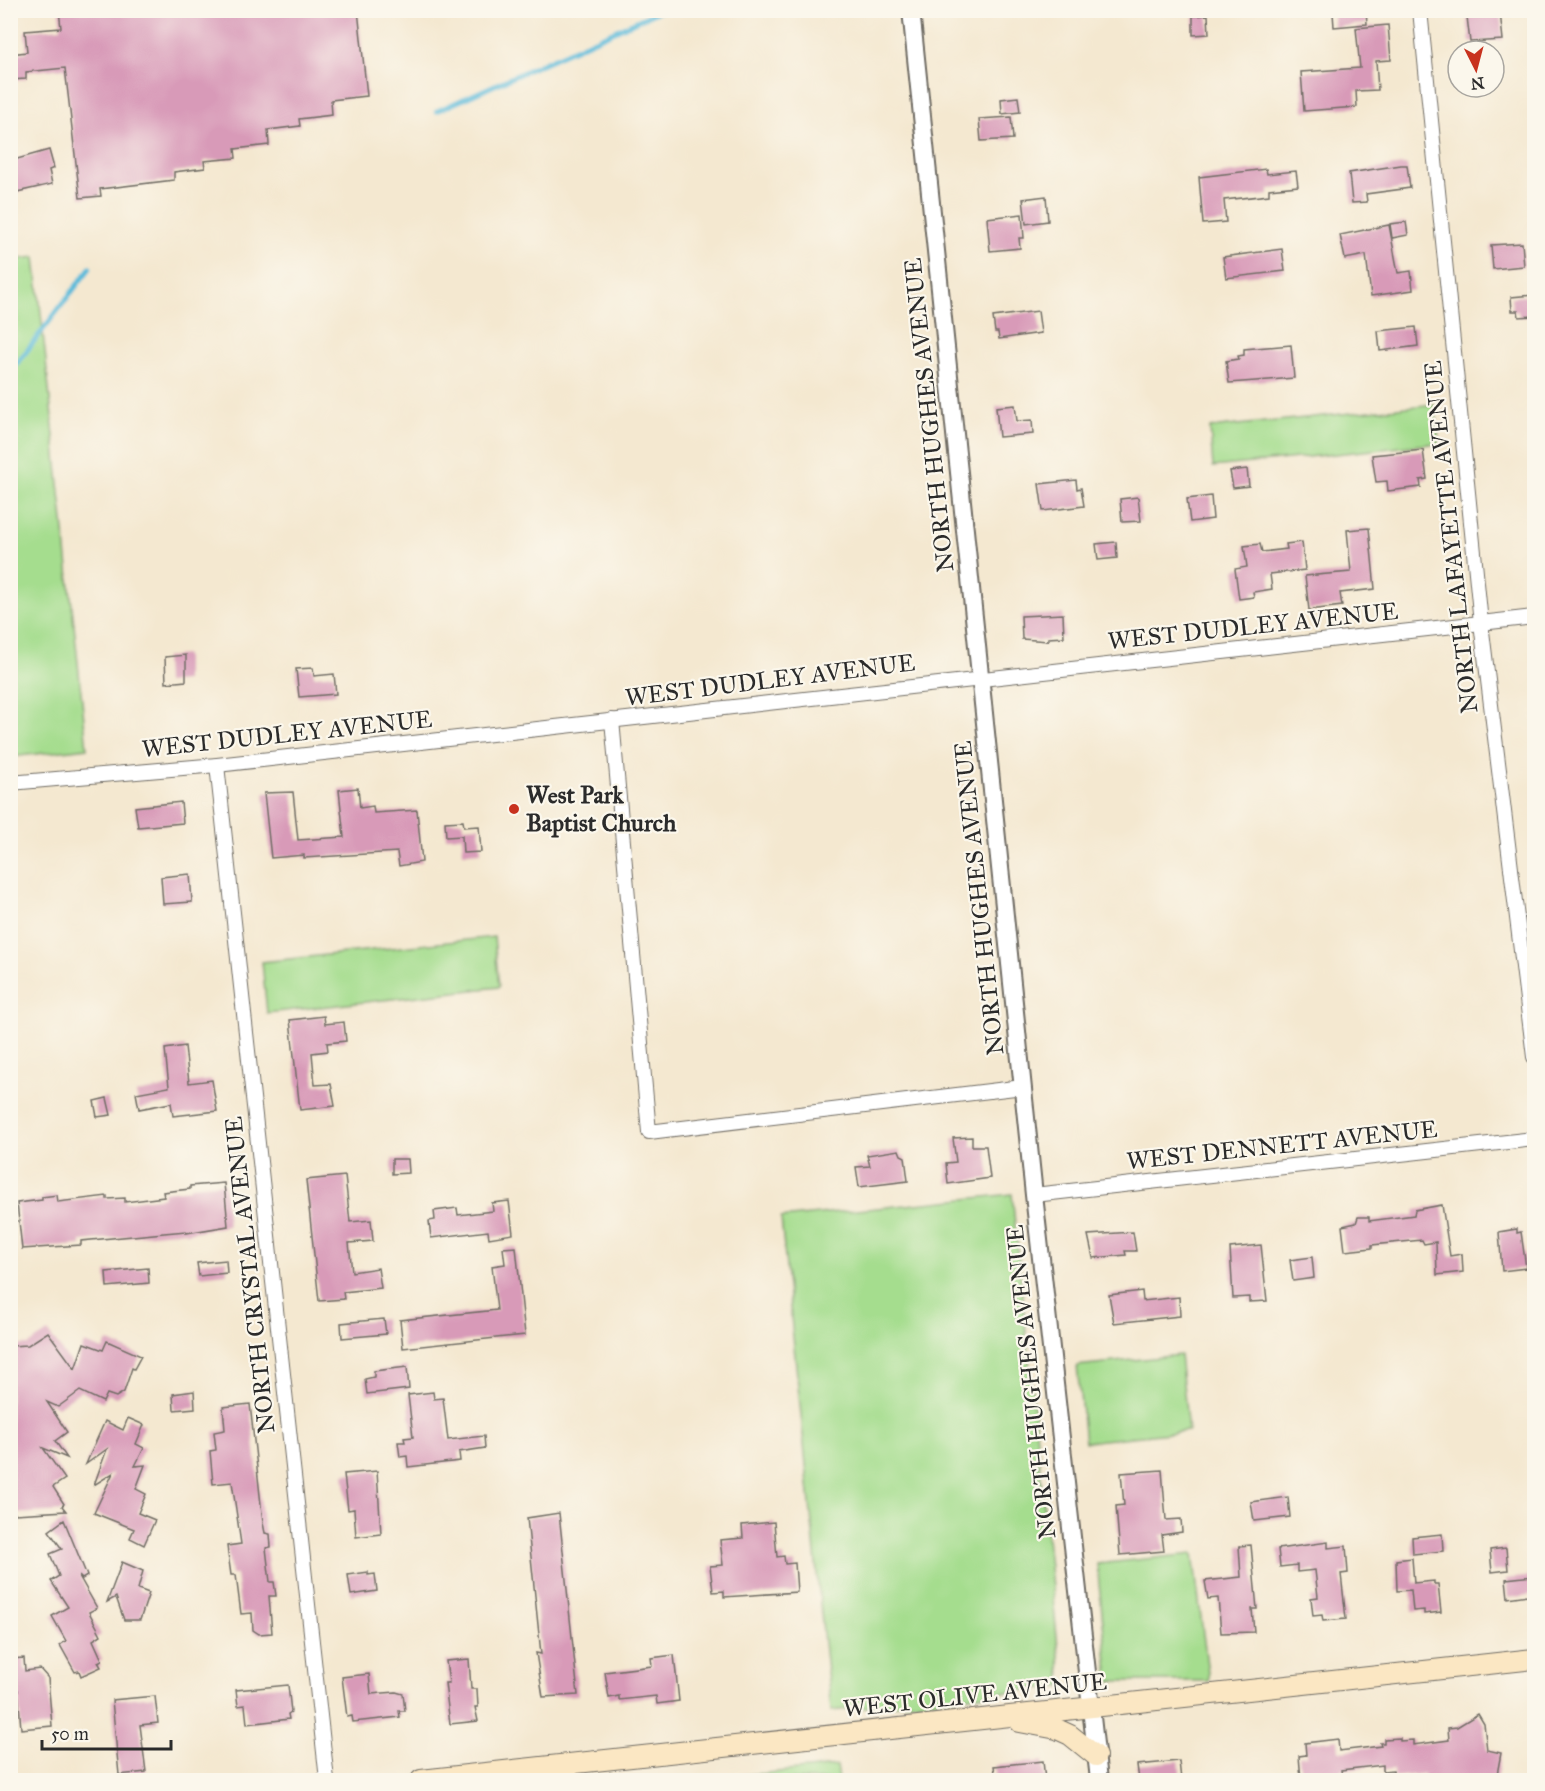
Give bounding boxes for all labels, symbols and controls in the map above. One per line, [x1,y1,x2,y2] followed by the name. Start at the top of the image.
[1446,39,1506,99] north arrow
[1469,73,1485,94] text: N
[898,256,960,574] street label: NORTH HUGHES AVENUE
[1418,359,1484,715] street label: NORTH LAFAYETTE AVENUE
[1106,596,1400,656] street label: WEST DUDLEY AVENUE
[623,647,917,713] street label: WEST DUDLEY AVENUE
[140,704,434,764] street label: WEST DUDLEY AVENUE
[948,739,1010,1057] street label: NORTH HUGHES AVENUE
[526,780,677,838] place label: West Park Baptist Church
[507,802,521,816] marker: West Park Baptist Church
[1125,1114,1439,1176] street label: WEST DENNETT AVENUE
[218,1115,282,1435] street label: NORTH CRYSTAL AVENUE
[1000,1223,1062,1541] street label: NORTH HUGHES AVENUE
[842,1666,1108,1724] street label: WEST OLIVE AVENUE
[42,1713,171,1751] scale bar
[51,1723,89,1745] text: 50 m

